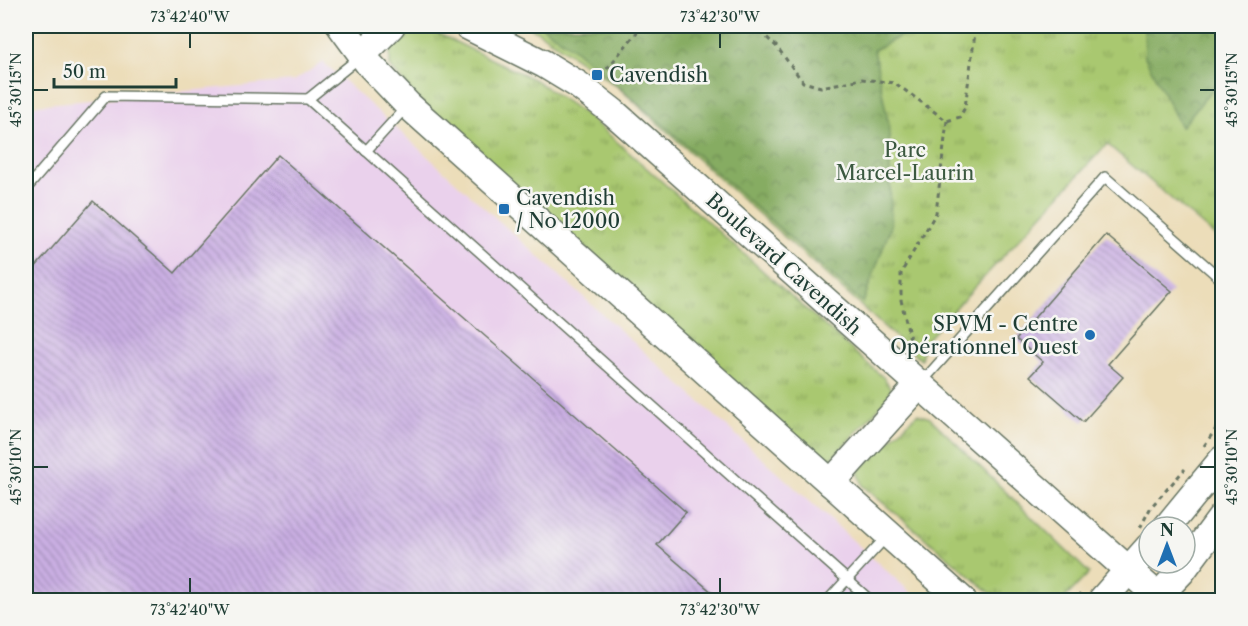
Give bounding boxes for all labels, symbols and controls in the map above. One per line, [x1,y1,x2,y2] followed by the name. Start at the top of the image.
[150,7,230,26] text: 73°42'40"W
[680,7,761,26] text: 73°42'30"W
[54,51,176,89] scale bar
[6,52,25,128] text: 45°30'15"N
[1222,52,1241,128] text: 45°30'15"N
[63,61,106,83] text: 50 m
[609,63,708,87] place label: Cavendish
[590,68,604,82] marker: Cavendish
[836,138,975,185] park label: Parc Marcel-Laurin
[516,186,620,233] place label: Cavendish / No 12000
[701,188,867,340] street label: Boulevard Cavendish
[497,202,511,216] marker: Cavendish / No 12000
[890,312,1078,359] place label: SPVM - Centre Opérationnel Ouest
[1083,328,1097,342] marker: SPVM - Centre Opérationnel Ouest
[6,429,25,505] text: 45°30'10"N
[1222,429,1241,505] text: 45°30'10"N
[1137,515,1197,575] north arrow
[1160,520,1174,540] text: N
[150,600,230,619] text: 73°42'40"W
[680,600,761,619] text: 73°42'30"W

